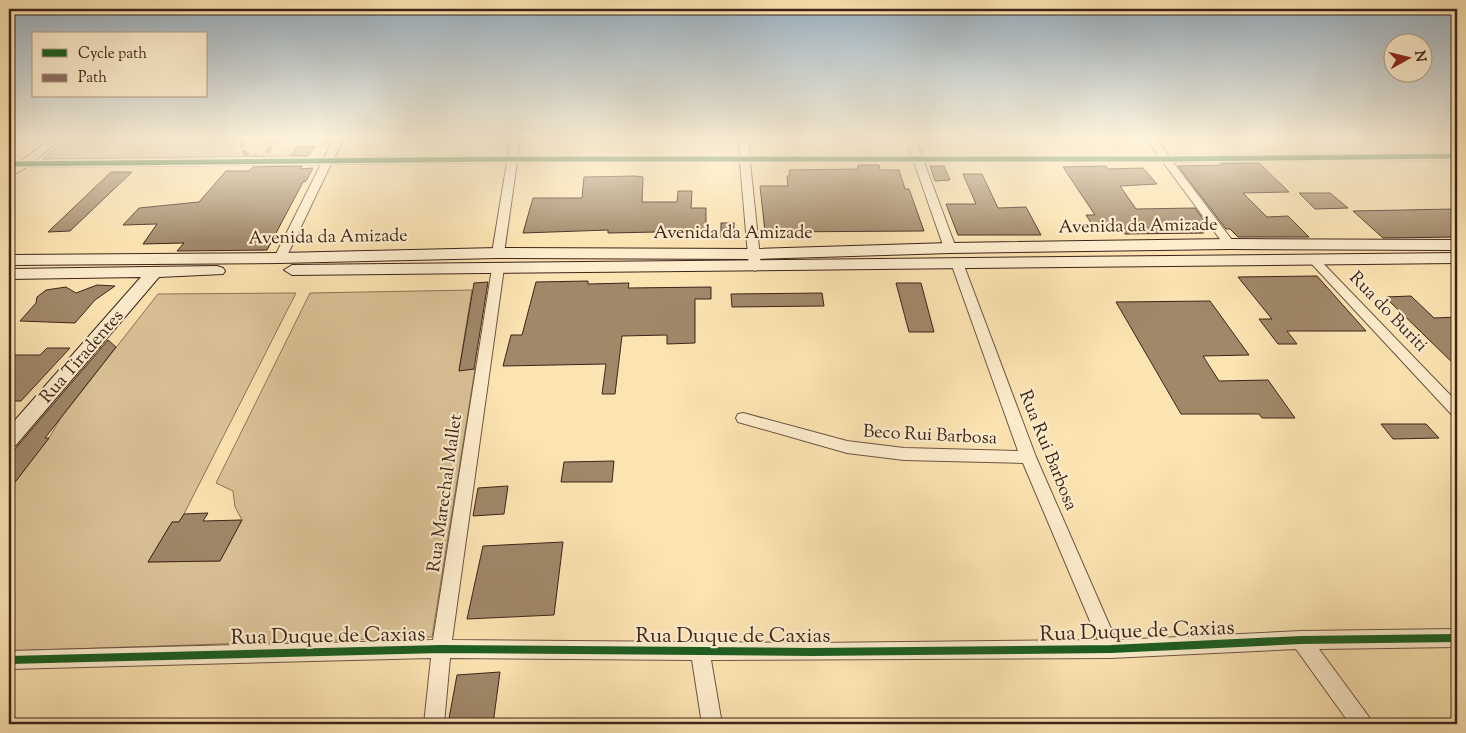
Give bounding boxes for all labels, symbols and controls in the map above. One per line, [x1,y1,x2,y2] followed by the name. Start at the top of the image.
[32,32,208,98] legend
[1384,32,1434,82] north arrow
[78,44,147,65] text: Cycle path
[1408,50,1430,63] text: N
[78,68,107,89] text: Path
[1058,213,1218,241] street label: Avenida da Amizade
[653,221,813,247] street label: Avenida da Amizade
[248,224,408,252] street label: Avenida da Amizade
[1342,266,1433,359] street label: Rua do Buriti
[34,305,131,410] street label: Rua Tiradentes
[1011,387,1083,515] street label: Rua Rui Barbosa
[422,412,470,574] street label: Rua Marechal Mallet
[862,420,998,452] street label: Beco Rui Barbosa
[1039,614,1235,650] street label: Rua Duque de Caxias
[230,620,426,654] street label: Rua Duque de Caxias
[636,622,830,652] street label: Rua Duque de Caxias

